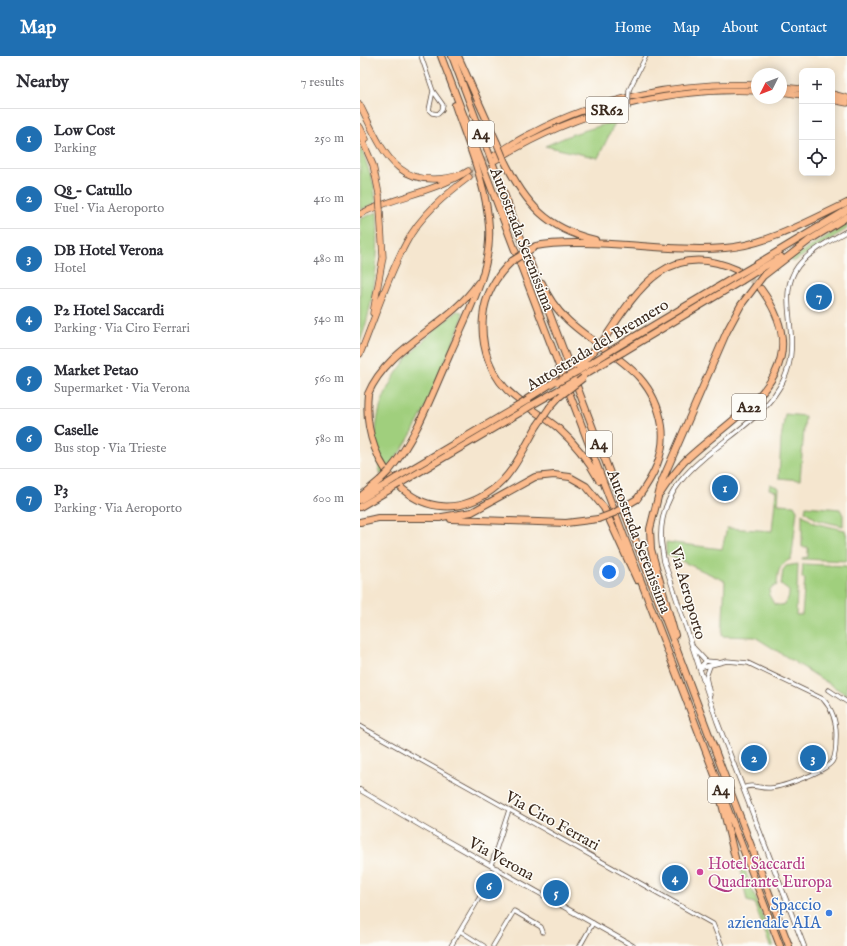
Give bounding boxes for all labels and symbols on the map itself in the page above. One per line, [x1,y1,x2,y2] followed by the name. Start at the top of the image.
[751,68,787,104] north arrow
[586,97,628,123] road number: SR62
[468,121,494,147] road number: A4
[484,164,558,315] street label: Autostrada Serenissima
[806,282,832,312] pin: 7
[522,295,673,397] street label: Autostrada del Brennero
[732,394,766,420] road number: A22
[586,431,612,457] road number: A4
[601,466,675,617] street label: Autostrada Serenissima
[712,473,738,503] pin: 1
[664,544,710,642] street label: Via Aeroporto
[599,562,619,582] your location
[741,743,767,773] pin: 2
[800,743,826,773] pin: 3
[708,777,734,803] road number: A4
[500,787,603,856] street label: Via Ciro Ferrari
[464,833,537,886] street label: Via Verona
[708,855,832,893] place label: Hotel Saccardi Quadrante Europa
[662,863,688,893] pin: 4
[695,867,705,877] marker: Hotel Saccardi Quadrante Europa
[476,871,502,901] pin: 6
[543,878,569,908] pin: 5
[728,896,822,934] place label: Spaccio aziendale AIA
[824,908,834,918] marker: Spaccio aziendale AIA

